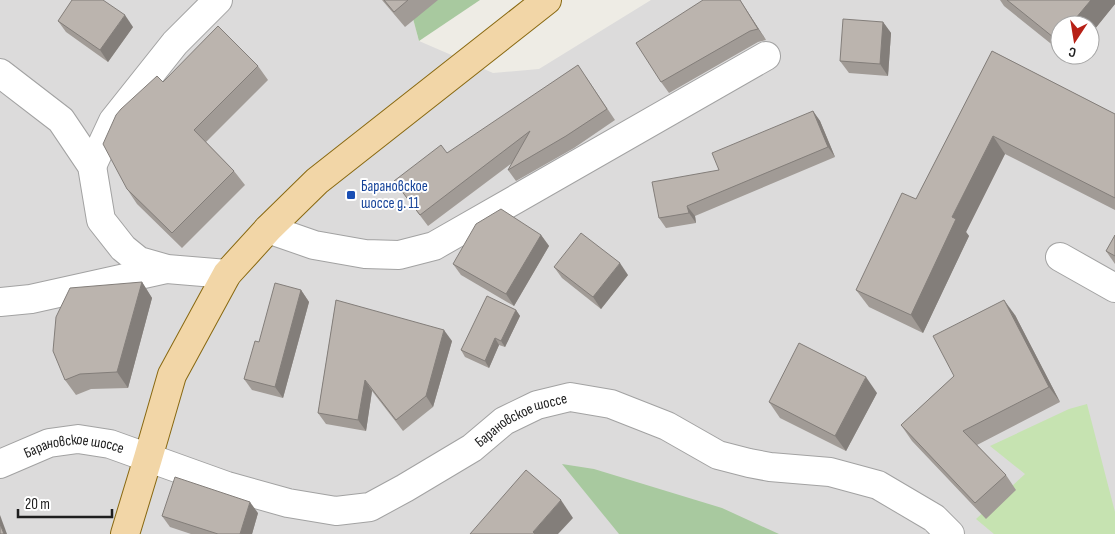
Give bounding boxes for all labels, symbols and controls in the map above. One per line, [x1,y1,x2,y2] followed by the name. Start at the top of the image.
[1050,15,1100,65] north arrow
[1067,43,1078,61] text: С
[361,177,428,213] place label: Барановское шоссе д. 11
[345,189,357,201] marker: Барановское шоссе д. 11
[471,389,569,451] street label: Барановское шоссе
[21,429,127,462] street label: Барановское шоссе
[18,486,111,518] scale bar
[25,495,50,514] text: 20 m

